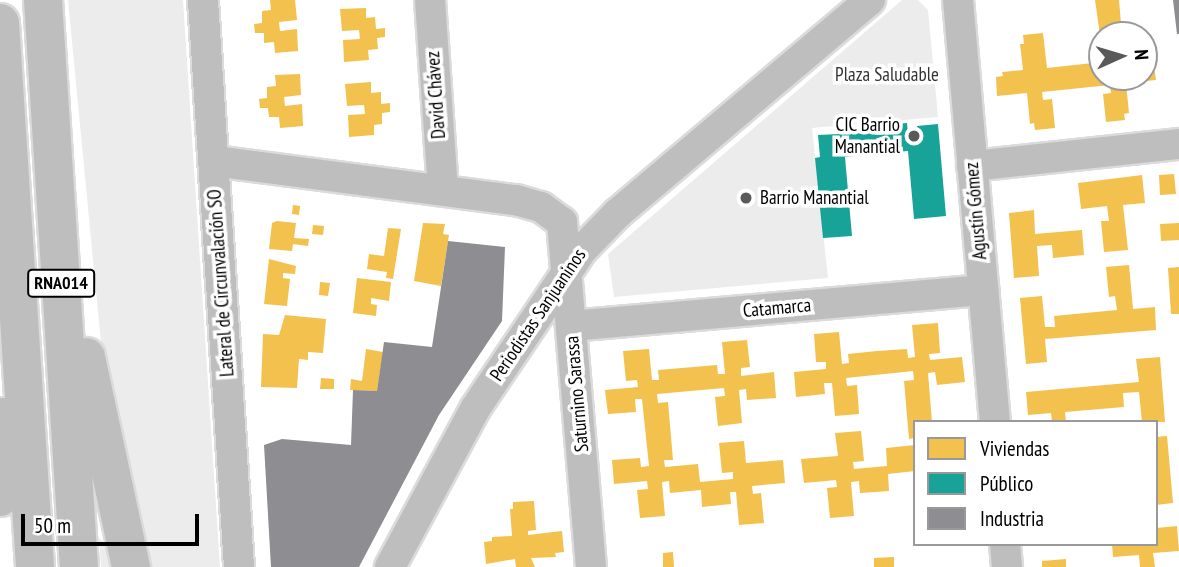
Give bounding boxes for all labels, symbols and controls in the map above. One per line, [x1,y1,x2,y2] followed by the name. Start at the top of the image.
[1088,21,1158,91] north arrow
[1130,49,1154,61] text: N
[422,50,450,140] street label: David Chávez
[835,64,939,86] park label: Plaza Saludable
[835,114,900,158] place label: CIC Barrio Manantial
[906,128,922,144] marker: CIC Barrio Manantial
[960,161,992,261] street label: Agustín Gómez
[760,187,869,209] place label: Barrio Manantial
[203,188,239,378] street label: Lateral de Circunvalación SO
[738,190,754,206] marker: Barrio Manantial
[485,244,591,386] street label: Periodistas Sanjuaninos
[26,268,96,298] road number: RNA014
[742,294,812,322] street label: Catamarca
[561,335,593,453] street label: Saturnino Sarassa
[913,420,1158,546] legend
[980,435,1049,462] text: Viviendas
[980,470,1033,497] text: Público
[24,500,203,544] scale bar
[980,505,1044,532] text: Industria
[34,512,71,539] text: 50 m

